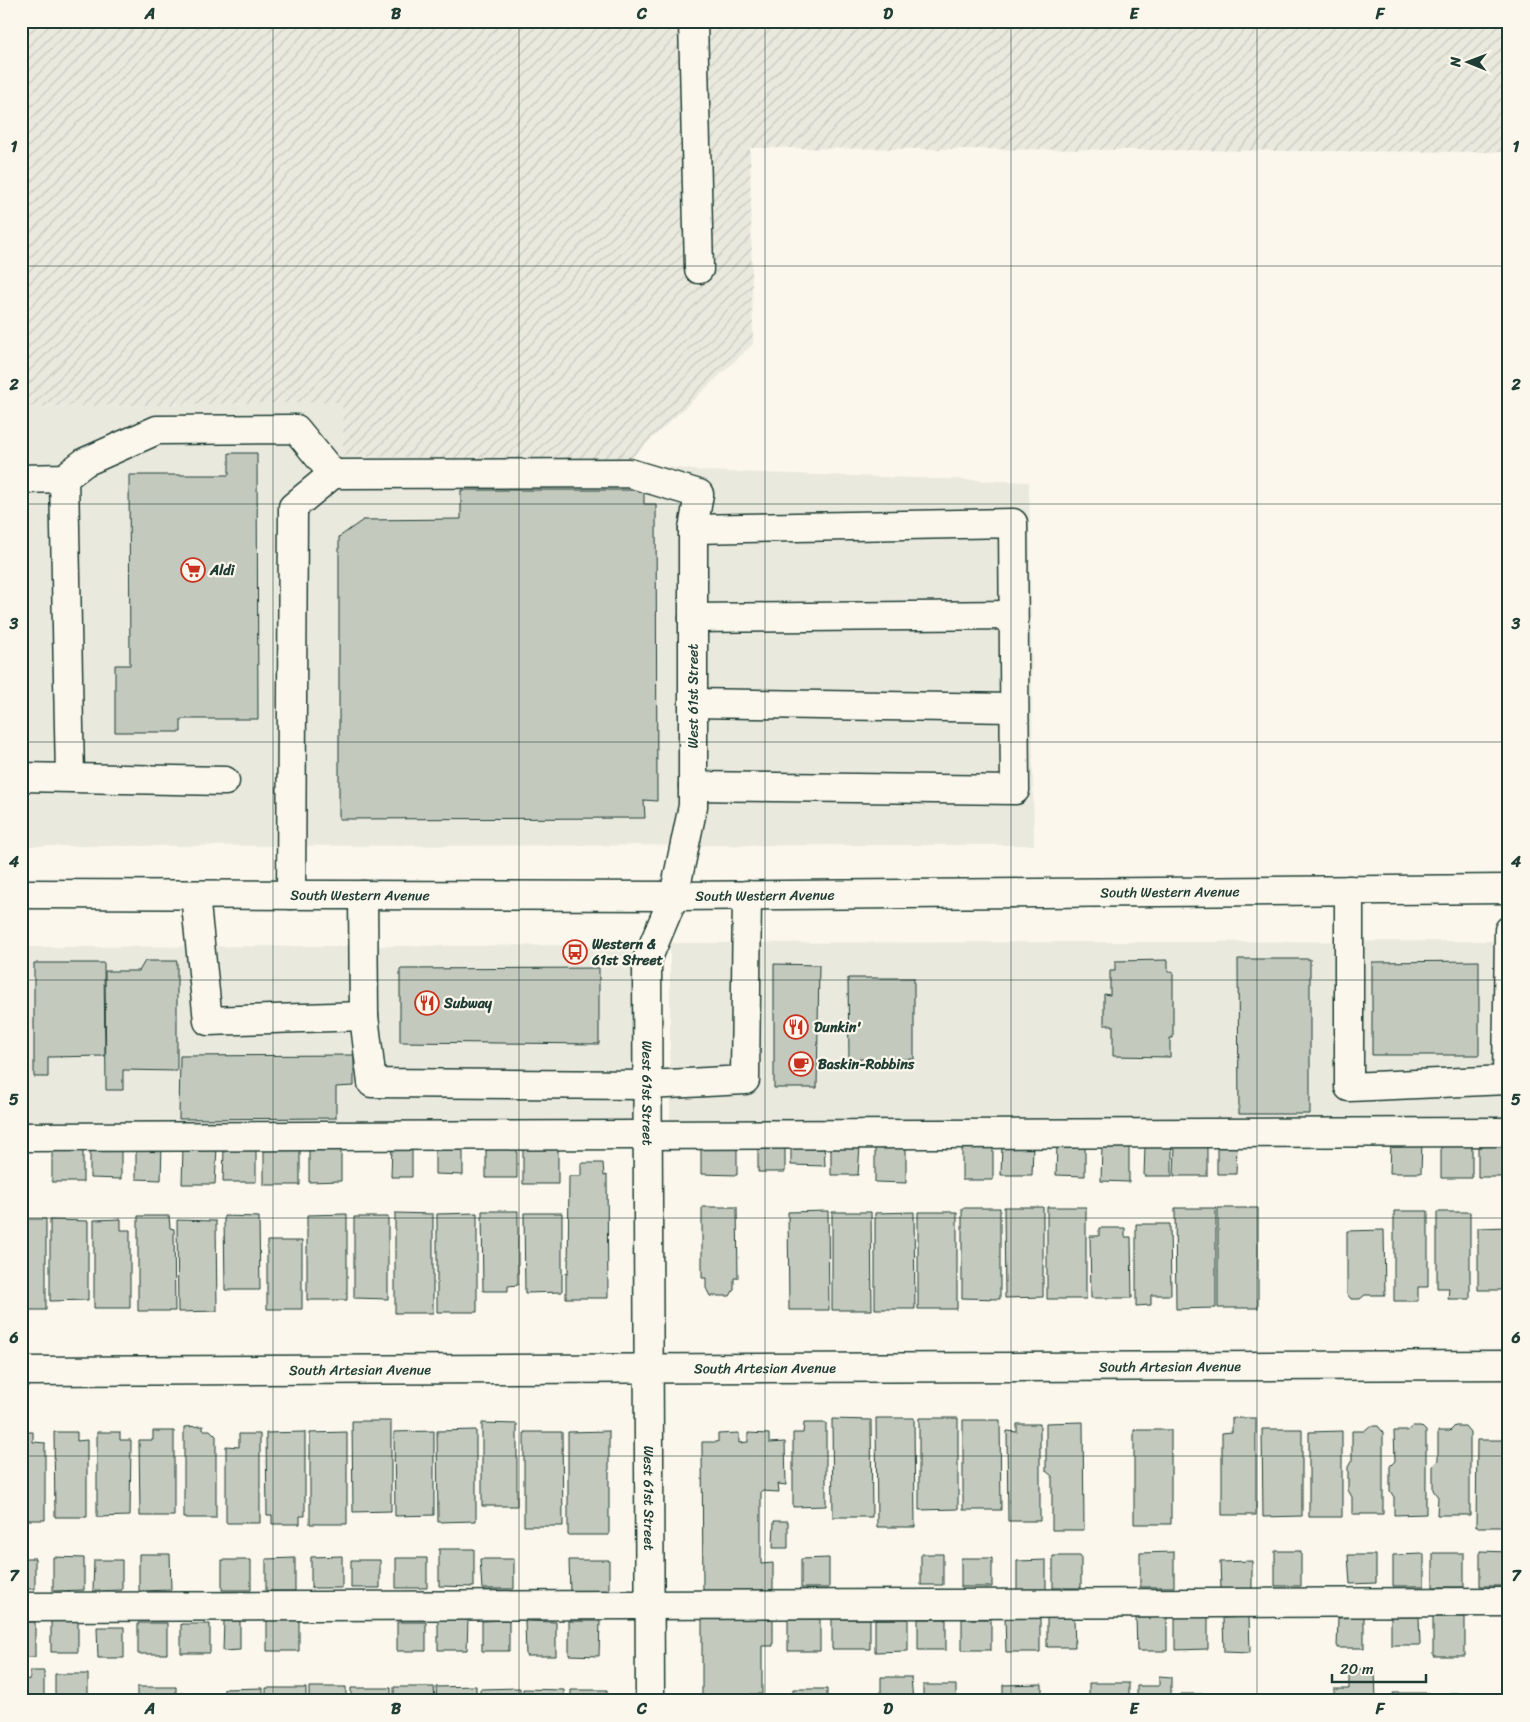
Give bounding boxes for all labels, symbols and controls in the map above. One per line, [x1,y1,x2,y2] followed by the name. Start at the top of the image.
[144,0,155,28] text: A
[391,0,402,28] text: B
[636,0,648,28] text: C
[883,0,893,28] text: D
[1130,0,1140,28] text: E
[1375,0,1386,28] text: F
[1442,38,1492,88] north arrow
[1443,56,1468,68] text: N
[11,132,18,161] text: 1
[1513,132,1520,161] text: 1
[8,370,19,399] text: 2
[1510,370,1521,399] text: 2
[180,557,206,583] supermarket icon: Aldi
[209,558,236,583] place label: Aldi
[9,609,19,638] text: 3
[1511,609,1521,638] text: 3
[681,644,706,748] street label: West 61st Street
[8,847,19,876] text: 4
[1510,847,1521,876] text: 4
[1100,879,1240,905] street label: South Western Avenue
[290,882,430,908] street label: South Western Avenue
[695,882,835,908] street label: South Western Avenue
[591,932,664,973] place label: Western & 61st Street
[562,939,588,965] bus stop icon: Western & 61st Street
[414,990,440,1016] restaurant icon: Subway
[443,991,493,1016] place label: Subway
[783,1014,809,1040] restaurant icon: Dunkin'
[814,1015,862,1040] place label: Dunkin'
[635,1041,660,1146] street label: West 61st Street
[788,1051,814,1077] cafe icon: Baskin-Robbins
[818,1052,915,1077] place label: Baskin-Robbins
[9,1085,19,1114] text: 5
[1511,1085,1521,1114] text: 5
[8,1323,19,1352] text: 6
[1510,1323,1521,1352] text: 6
[1099,1354,1241,1379] street label: South Artesian Avenue
[694,1355,836,1381] street label: South Artesian Avenue
[289,1357,431,1382] street label: South Artesian Avenue
[636,1446,662,1551] street label: West 61st Street
[9,1561,20,1590] text: 7
[1511,1561,1522,1590] text: 7
[1332,1652,1426,1684] scale bar
[1340,1656,1374,1682] text: 20 m
[144,1694,155,1722] text: A
[391,1694,402,1722] text: B
[636,1694,648,1722] text: C
[883,1694,893,1722] text: D
[1130,1694,1140,1722] text: E
[1375,1694,1386,1722] text: F

